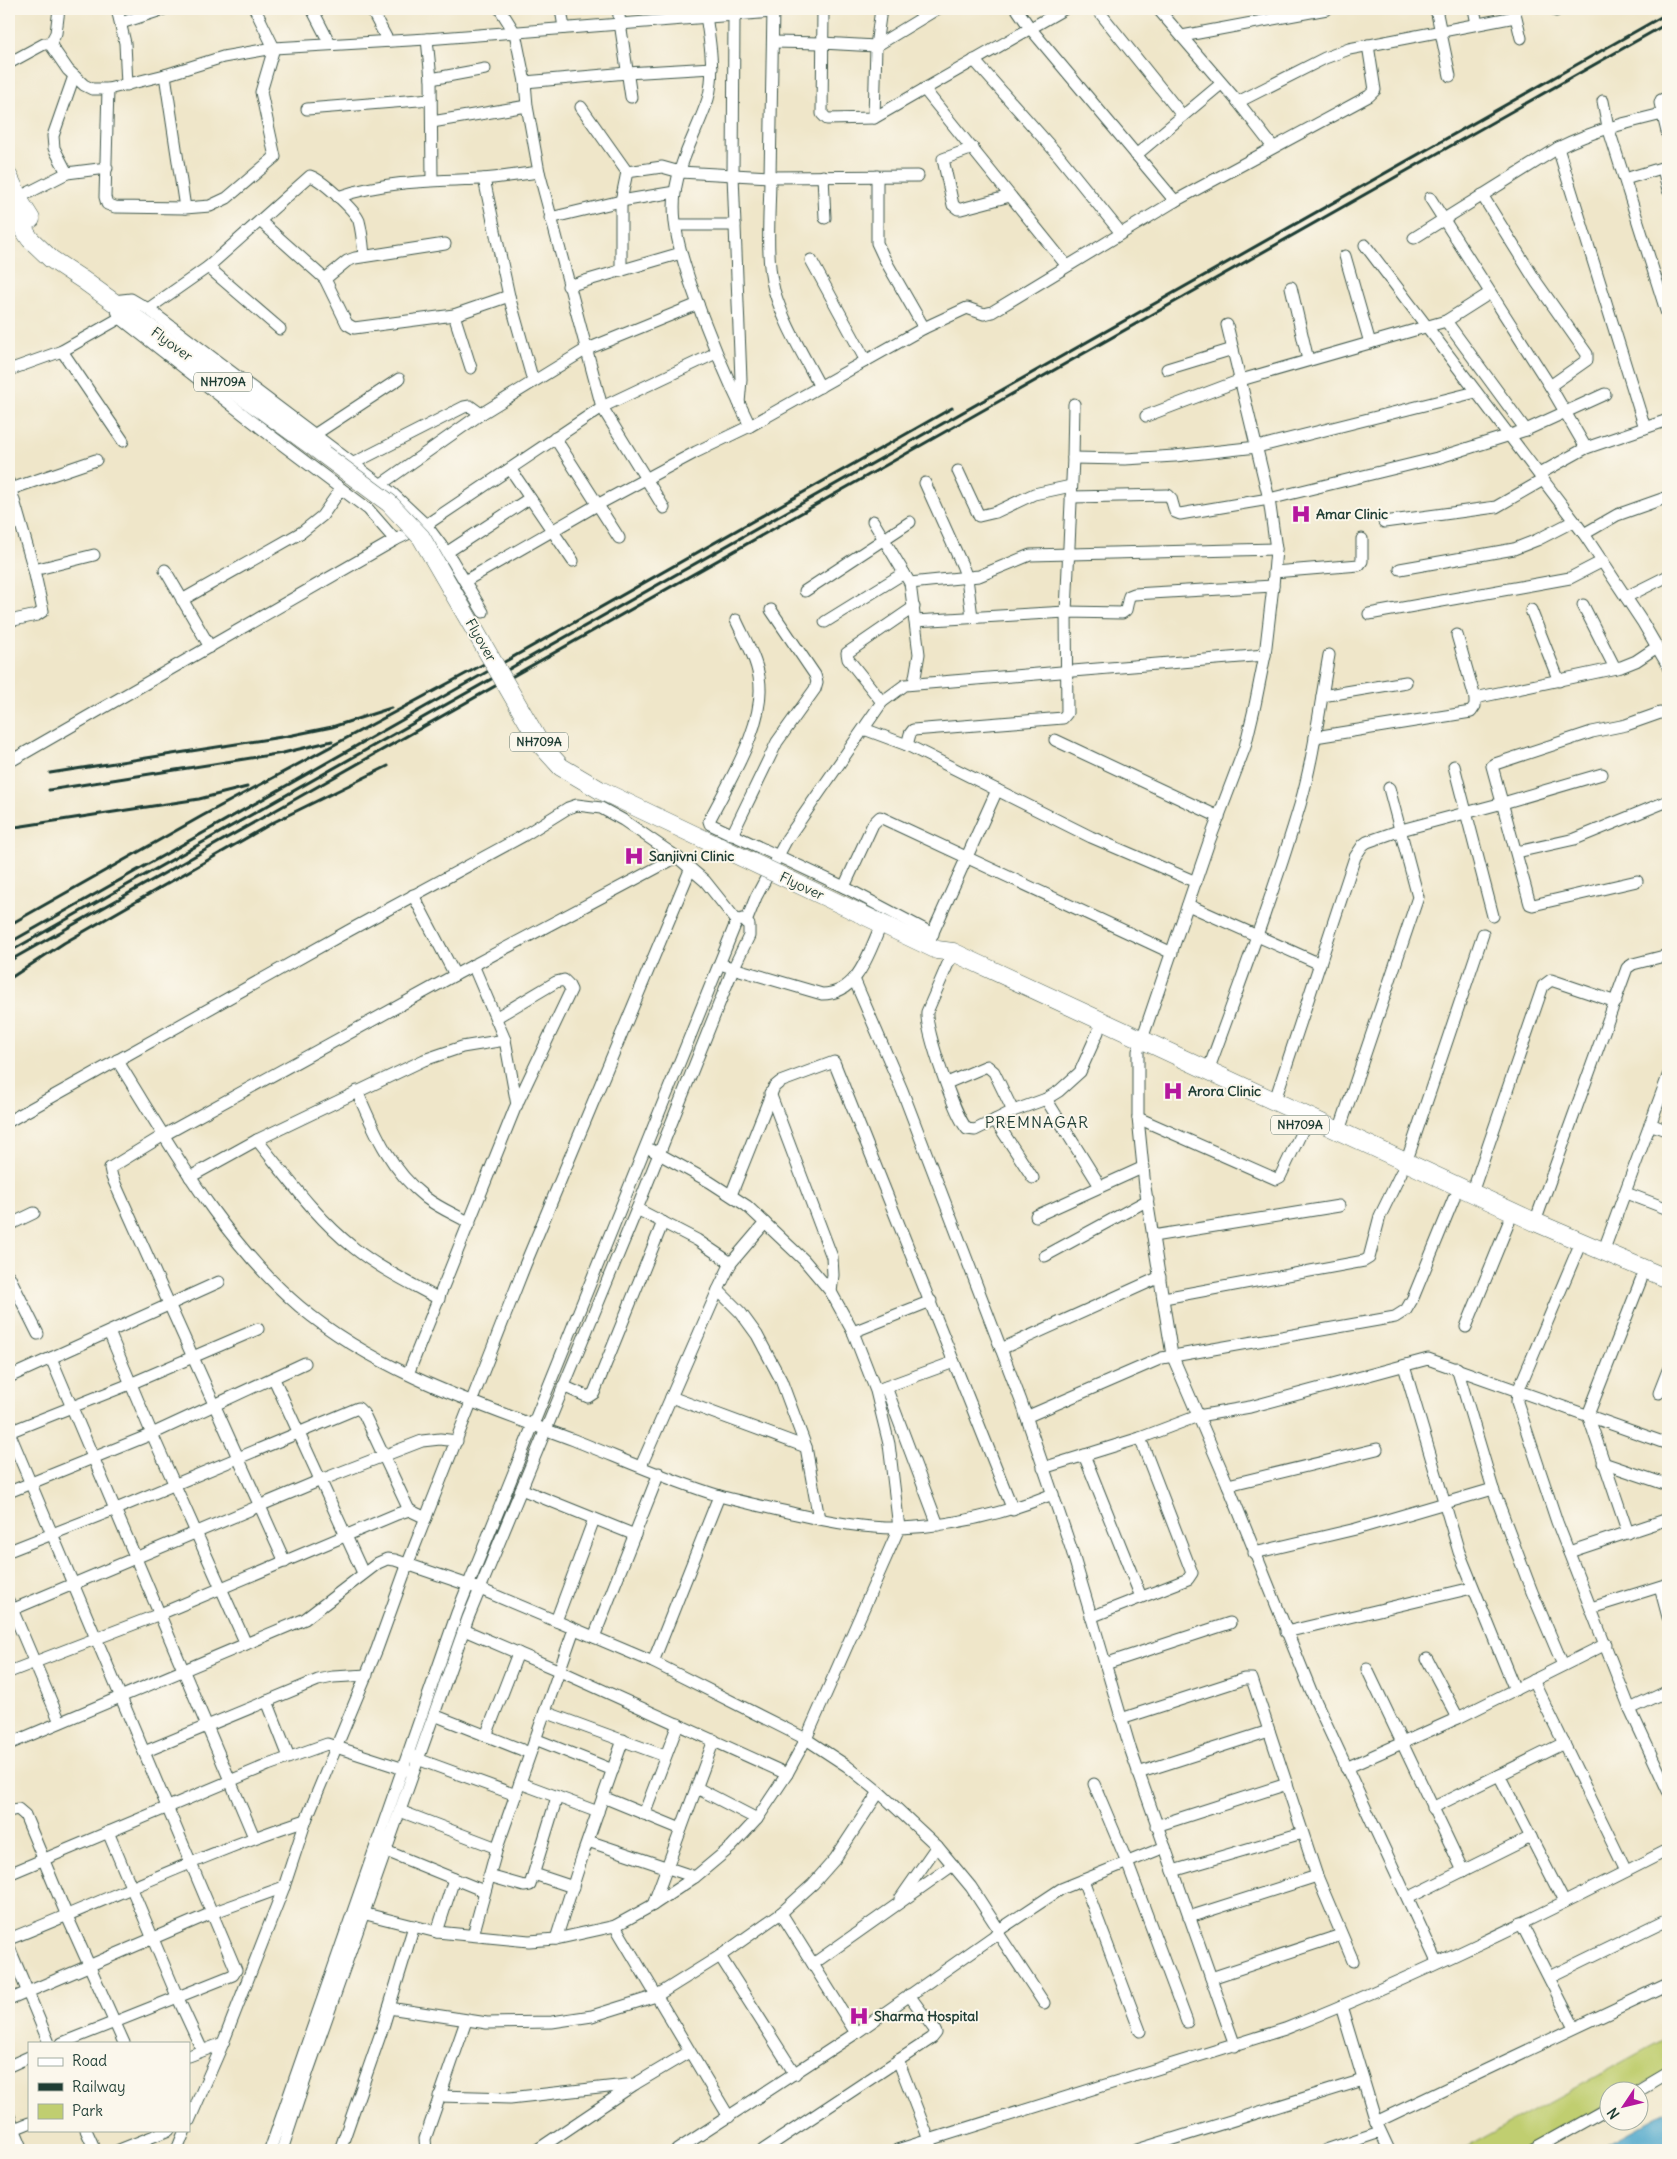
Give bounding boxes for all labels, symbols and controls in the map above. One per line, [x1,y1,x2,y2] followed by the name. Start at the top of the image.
[148,323,197,365] street label: Flyover
[194,372,252,392] road number: NH709A
[1290,503,1312,525] hospital icon: Amar Clinic
[1316,505,1388,523] place label: Amar Clinic
[461,615,501,665] street label: Flyover
[510,732,568,752] road number: NH709A
[623,845,645,867] hospital icon: Sanjivni Clinic
[649,847,734,865] place label: Sanjivni Clinic
[777,868,827,904] street label: Flyover
[1162,1080,1184,1102] hospital icon: Arora Clinic
[1188,1082,1261,1100] place label: Arora Clinic
[985,1112,1089,1132] district label: PREMNAGAR
[1271,1116,1329,1134] road number: NH709A
[848,2005,870,2027] hospital icon: Sharma Hospital
[874,2007,978,2025] place label: Sharma Hospital
[28,2042,190,2132] legend
[72,2051,107,2070] text: Road
[72,2077,126,2096] text: Railway
[1600,2082,1650,2132] north arrow
[72,2101,103,2120] text: Park
[1603,2104,1624,2123] text: N

